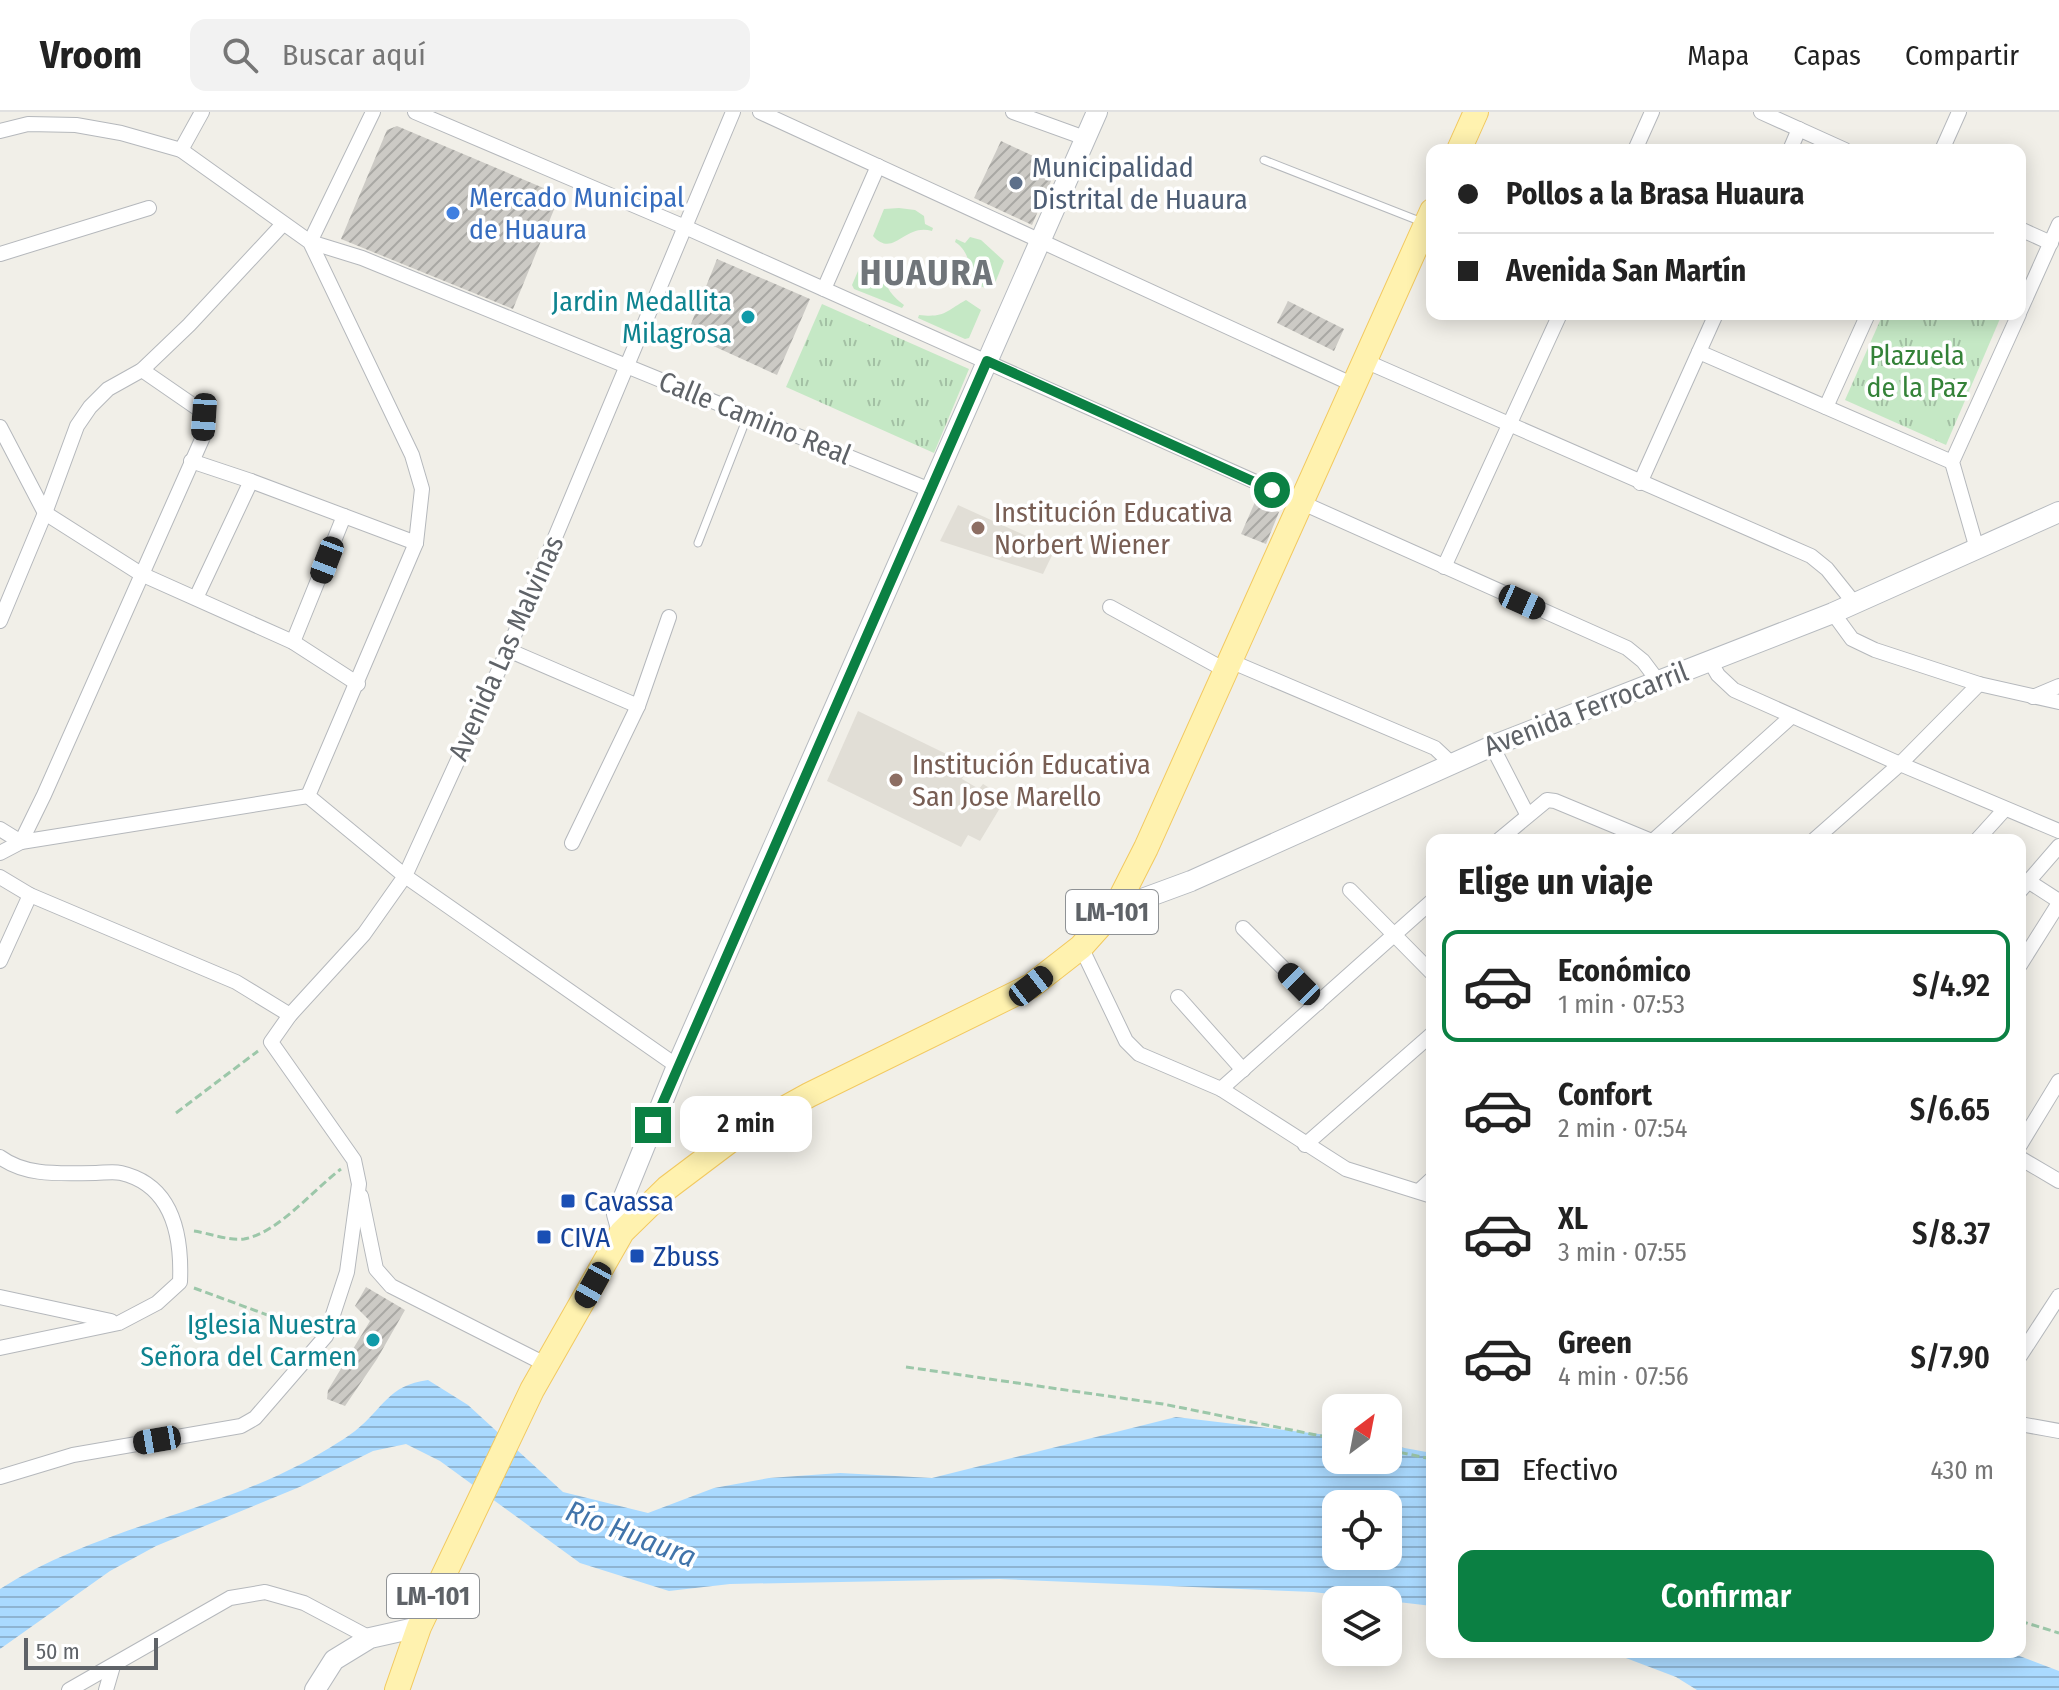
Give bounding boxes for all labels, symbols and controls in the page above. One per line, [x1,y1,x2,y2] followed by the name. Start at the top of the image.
[190,19,750,91] search box
[40,32,142,78] text: Vroom
[218,33,262,77] icon: search
[282,37,426,73] text: Buscar aquí
[1687,39,1749,72] text: Mapa
[1793,39,1861,72] text: Capas
[1905,39,2019,72] text: Compartir
[1032,151,1248,216] place label: Municipalidad Distrital de Huaura
[1007,174,1025,192] marker: Municipalidad Distrital de Huaura
[1506,176,1804,212] text: Pollos a la Brasa Huaura
[469,181,684,246] place label: Mercado Municipal de Huaura
[444,204,462,222] marker: Mercado Municipal de Huaura
[860,251,994,295] district label: HUAURA
[1506,253,1746,289] text: Avenida San Martín
[552,285,732,350] place label: Jardin Medallita Milagrosa
[739,308,757,326] marker: Jardin Medallita Milagrosa
[1867,339,1967,404] park label: Plazuela de la Paz
[654,364,856,472] street label: Calle Camino Real
[190,392,218,442] car
[1254,472,1290,508] route start
[994,496,1233,561] place label: Institución Educativa Norbert Wiener
[969,519,987,537] marker: Institución Educativa Norbert Wiener
[442,531,570,765] street label: Avenida Las Malvinas
[307,533,347,587] car
[1495,581,1549,623] car
[1479,655,1693,763] street label: Avenida Ferrocarril
[912,748,1151,813] place label: Institución Educativa San Jose Marello
[887,771,905,789] marker: Institución Educativa San Jose Marello
[1458,860,1653,904] text: Elige un viaje
[1066,890,1158,934] road number: LM-101
[1462,950,1534,1022] icon: car
[1558,953,1691,989] text: Económico
[1274,959,1324,1009] car
[1005,962,1057,1010] car
[1912,968,1990,1004] text: S/4.92
[1558,989,1685,1020] text: 1 min · 07:53
[1462,1074,1534,1146] icon: car
[1558,1077,1652,1113] text: Confort
[1910,1092,1990,1128] text: S/6.65
[681,1097,813,1153] callout: 2 min
[635,1107,671,1143] route end
[717,1108,775,1139] text: 2 min
[1558,1113,1687,1144] text: 2 min · 07:54
[584,1185,674,1218] place label: Cavassa
[559,1192,577,1210] marker: Cavassa
[1462,1198,1534,1270] icon: car
[1558,1201,1588,1237] text: XL
[1912,1216,1990,1252] text: S/8.37
[560,1221,610,1254] place label: CIVA
[535,1228,553,1246] marker: CIVA
[1558,1237,1687,1268] text: 3 min · 07:55
[653,1240,719,1273] place label: Zbuss
[628,1247,646,1265] marker: Zbuss
[571,1258,615,1312] car
[140,1308,357,1373] place label: Iglesia Nuestra Señora del Carmen
[1462,1322,1534,1394] icon: car
[1558,1325,1632,1361] text: Green
[364,1331,382,1349] marker: Iglesia Nuestra Señora del Carmen
[1910,1340,1990,1376] text: S/7.90
[1558,1361,1689,1392] text: 4 min · 07:56
[1322,1394,1402,1474] north arrow
[1322,1394,1402,1666] map controls
[131,1424,183,1456] car
[1458,1448,1502,1492] icon: cash
[1522,1452,1618,1488] text: Efectivo
[1930,1455,1994,1486] text: 430 m
[1322,1490,1402,1570] button: locate
[561,1493,701,1575] water label: Río Huaura
[1458,1550,1994,1642] button: Confirmar
[387,1574,479,1618] road number: LM-101
[1322,1586,1402,1666] button: layers
[24,1634,158,1670] scale bar
[36,1638,80,1665] text: 50 m

